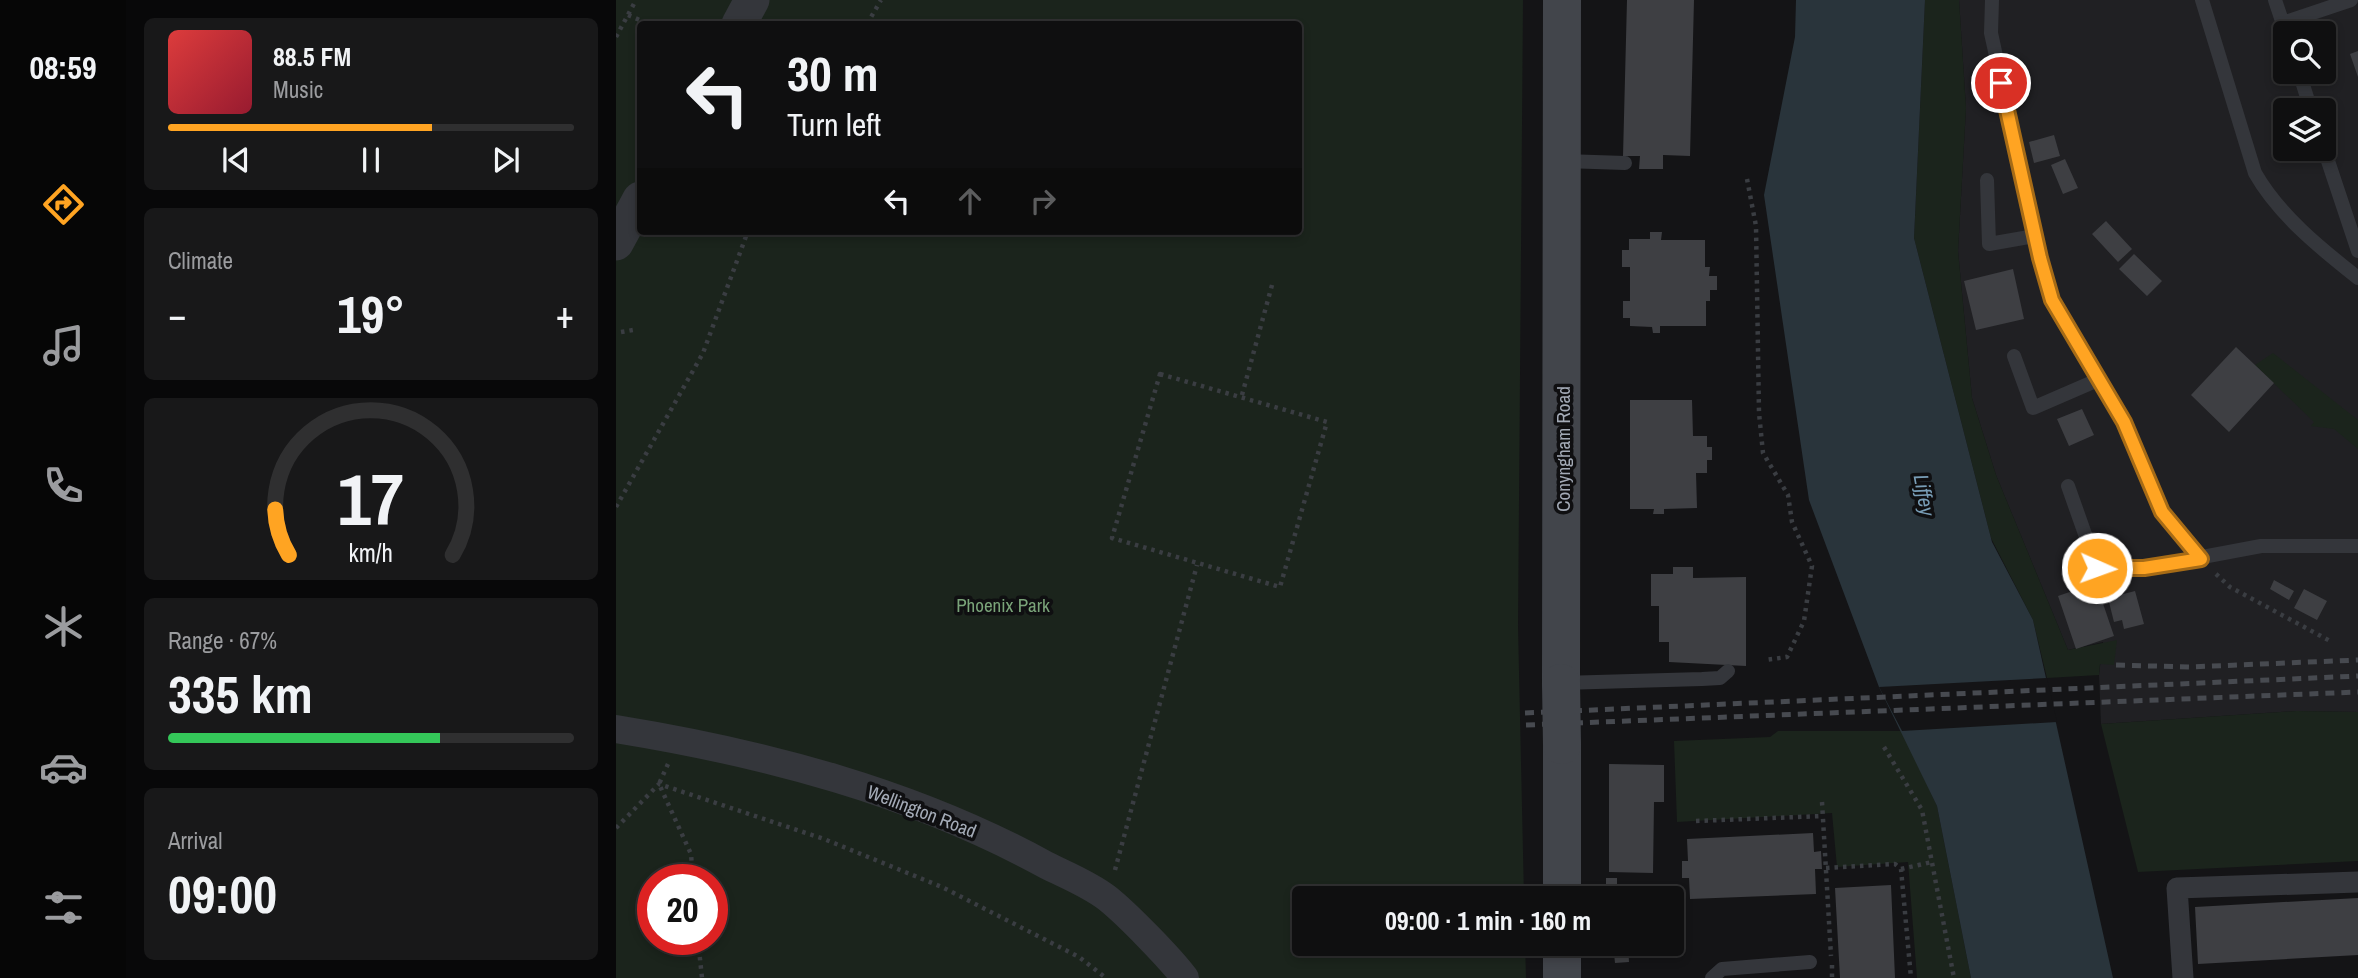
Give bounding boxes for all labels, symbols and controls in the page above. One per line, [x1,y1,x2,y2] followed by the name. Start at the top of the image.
[2273,21,2336,161] map controls
[2273,21,2336,84] button: search
[273,39,351,74] text: 88.5 FM
[787,40,879,106] text: 30 m
[29,46,97,89] text: 08:59
[672,49,763,140] icon: left
[1971,53,2031,113] pin
[1982,64,2020,102] icon: arrive
[273,74,323,105] text: Music
[2273,98,2336,161] button: layers
[787,103,881,146] text: Turn left
[217,141,255,179] icon: previous
[352,141,390,179] icon: pause
[487,141,525,179] icon: next
[39,180,88,229] icon: directions
[878,182,916,220] icon: left
[951,182,989,220] icon: ahead
[1024,182,1062,220] icon: right
[168,245,233,276] text: Climate
[337,279,405,349] text: 19°
[168,289,186,340] text: −
[556,289,574,340] text: +
[39,321,88,370] icon: music
[1550,386,1576,512] street label: Conyngham Road
[338,450,404,548] text: 17
[39,461,88,510] icon: phone
[1907,472,1943,519] water label: Liffey
[2060,531,2134,605] position arrow
[349,536,393,570] text: km/h
[956,592,1050,618] park label: Phoenix Park
[39,602,88,651] icon: climate
[168,625,277,656] text: Range · 67%
[168,659,313,729] text: 335 km
[39,743,88,792] icon: car
[864,778,980,844] street label: Wellington Road
[168,825,223,856] text: Arrival
[168,859,277,929] text: 09:00
[637,864,728,955] speed limit sign: 20
[39,883,88,932] icon: filters
[1385,903,1591,938] text: 09:00 · 1 min · 160 m

